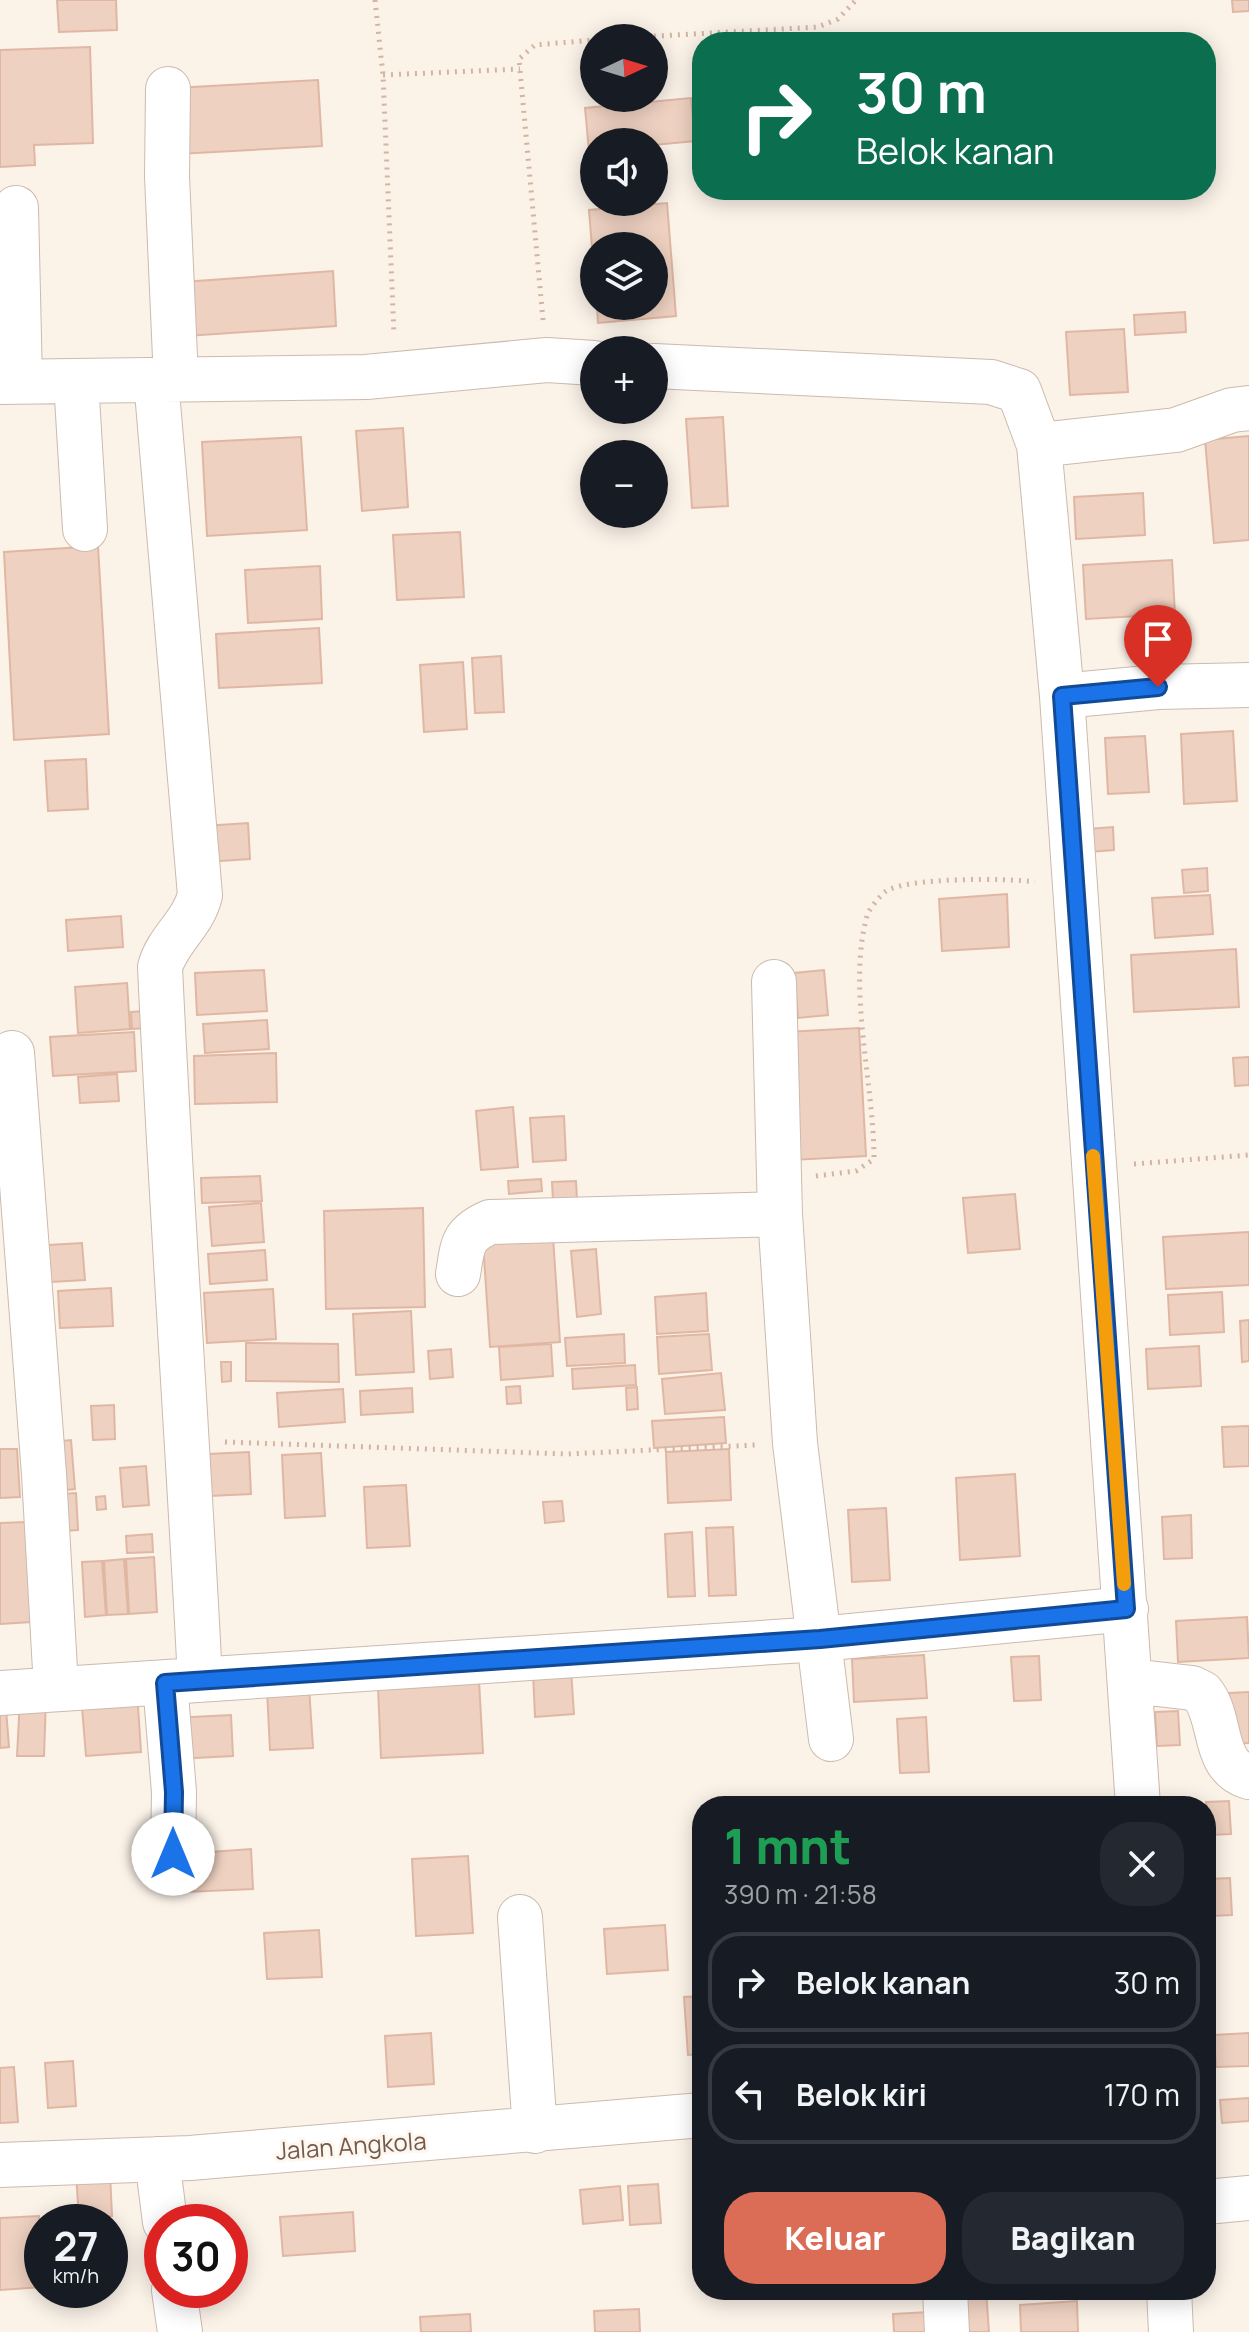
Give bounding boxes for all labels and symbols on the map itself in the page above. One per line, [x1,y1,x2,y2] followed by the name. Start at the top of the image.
[580,24,668,112] north arrow
[1124,605,1192,687] pin
[131,1812,215,1896] position arrow
[275,2123,427,2167] street label: Jalan Angkola
[144,2204,248,2308] speed limit sign: 30

